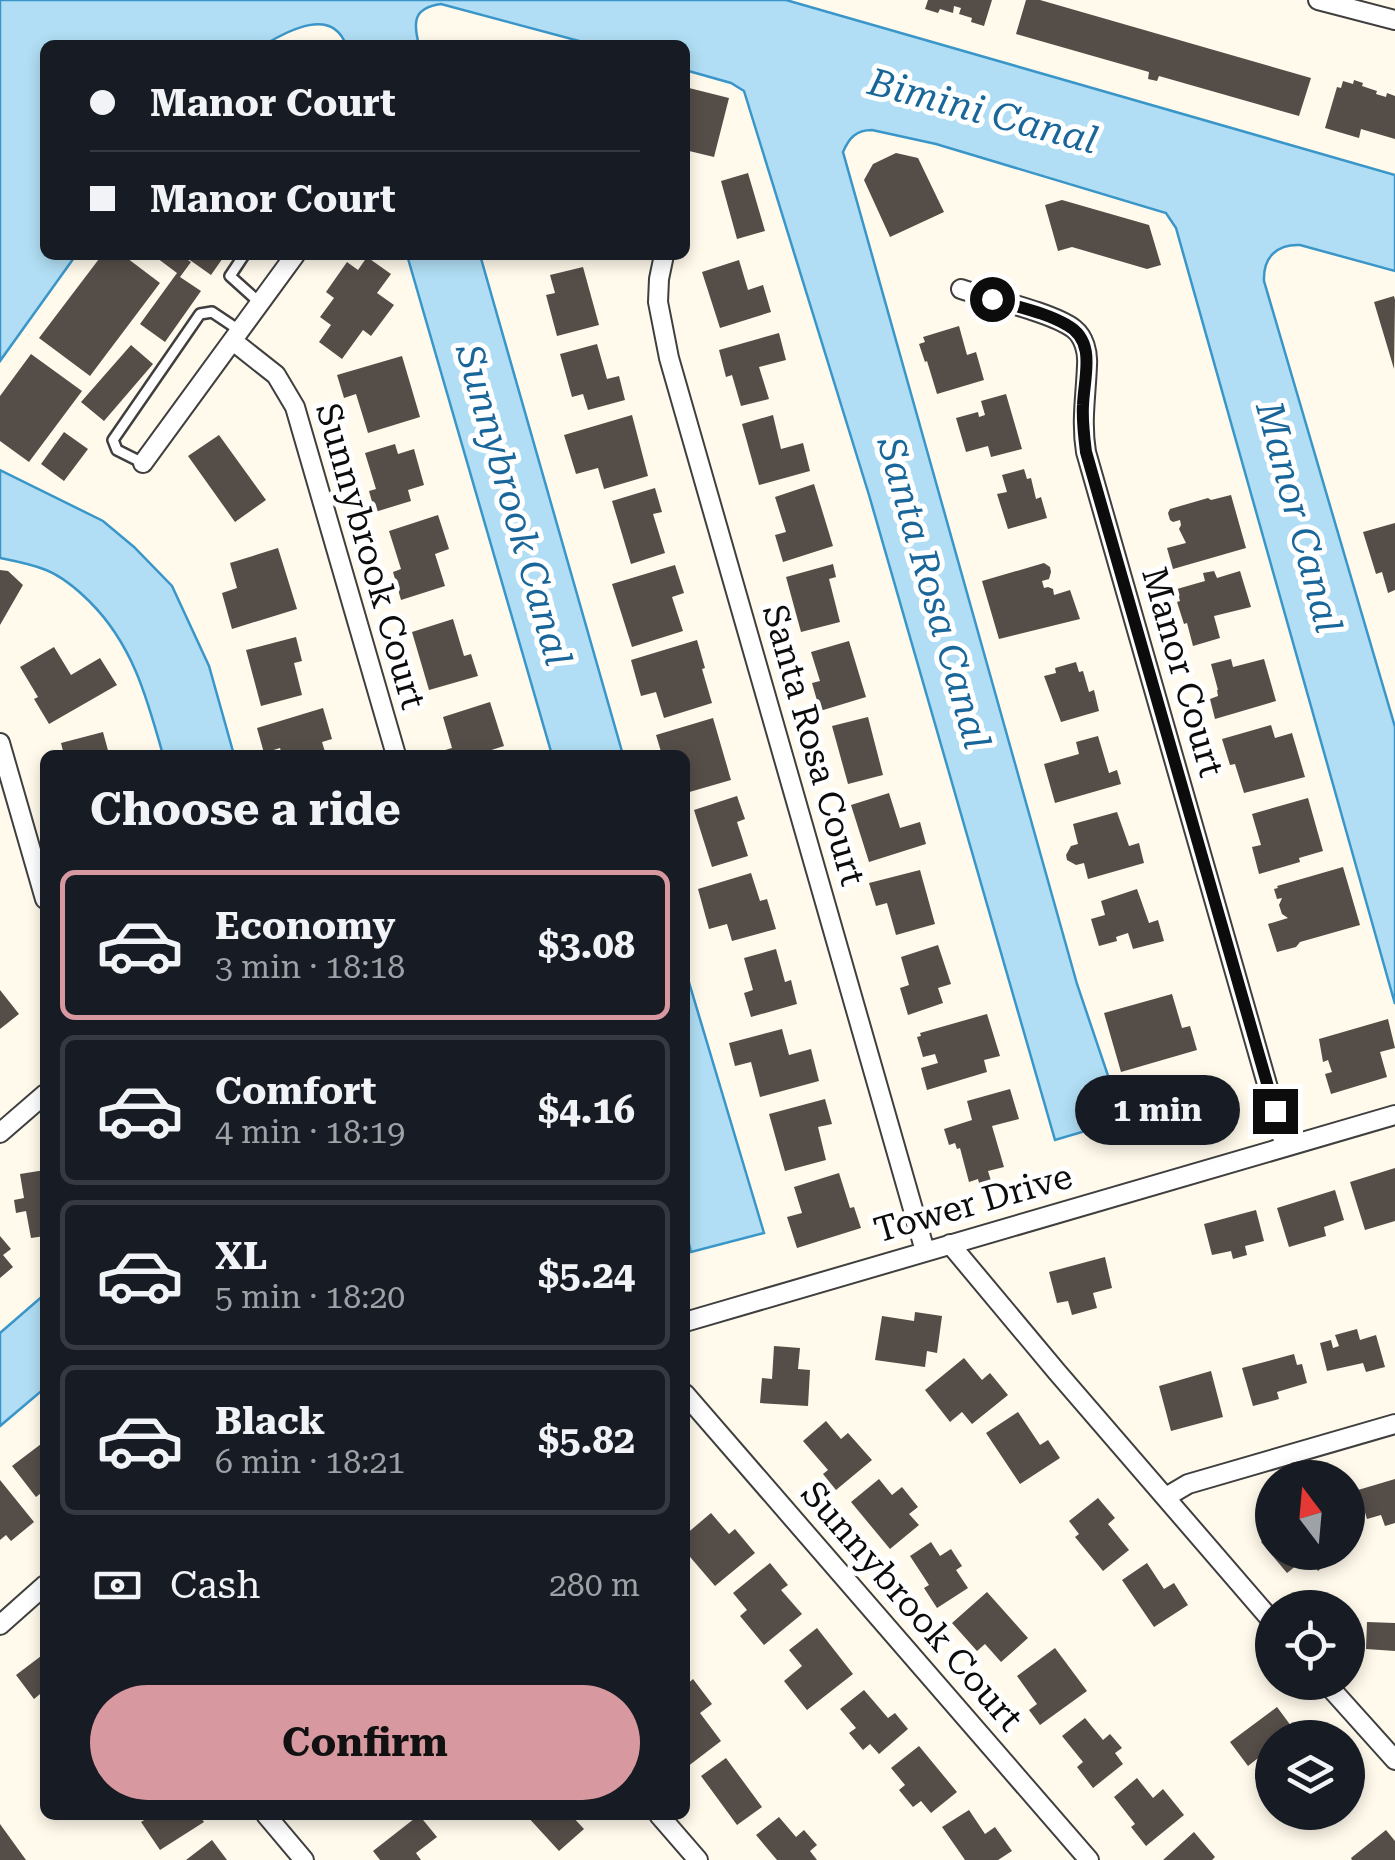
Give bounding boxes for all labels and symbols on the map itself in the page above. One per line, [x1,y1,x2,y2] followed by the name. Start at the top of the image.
[863,59,1102,163] water label: Bimini Canal
[970,277,1015,322] route start
[446,338,581,671] water label: Sunnybrook Canal
[1247,396,1351,637] water label: Manor Canal
[307,398,434,714] street label: Sunnybrook Court
[868,431,1000,754] water label: Santa Rosa Canal
[1133,563,1232,782] street label: Manor Court
[754,600,873,890] street label: Santa Rosa Court
[1075,1076,1240,1146] callout: 1 min
[1253,1089,1298,1134] route end
[869,1156,1077,1251] street label: Tower Drive
[1255,1460,1365,1570] north arrow
[792,1474,1031,1739] street label: Sunnybrook Court

